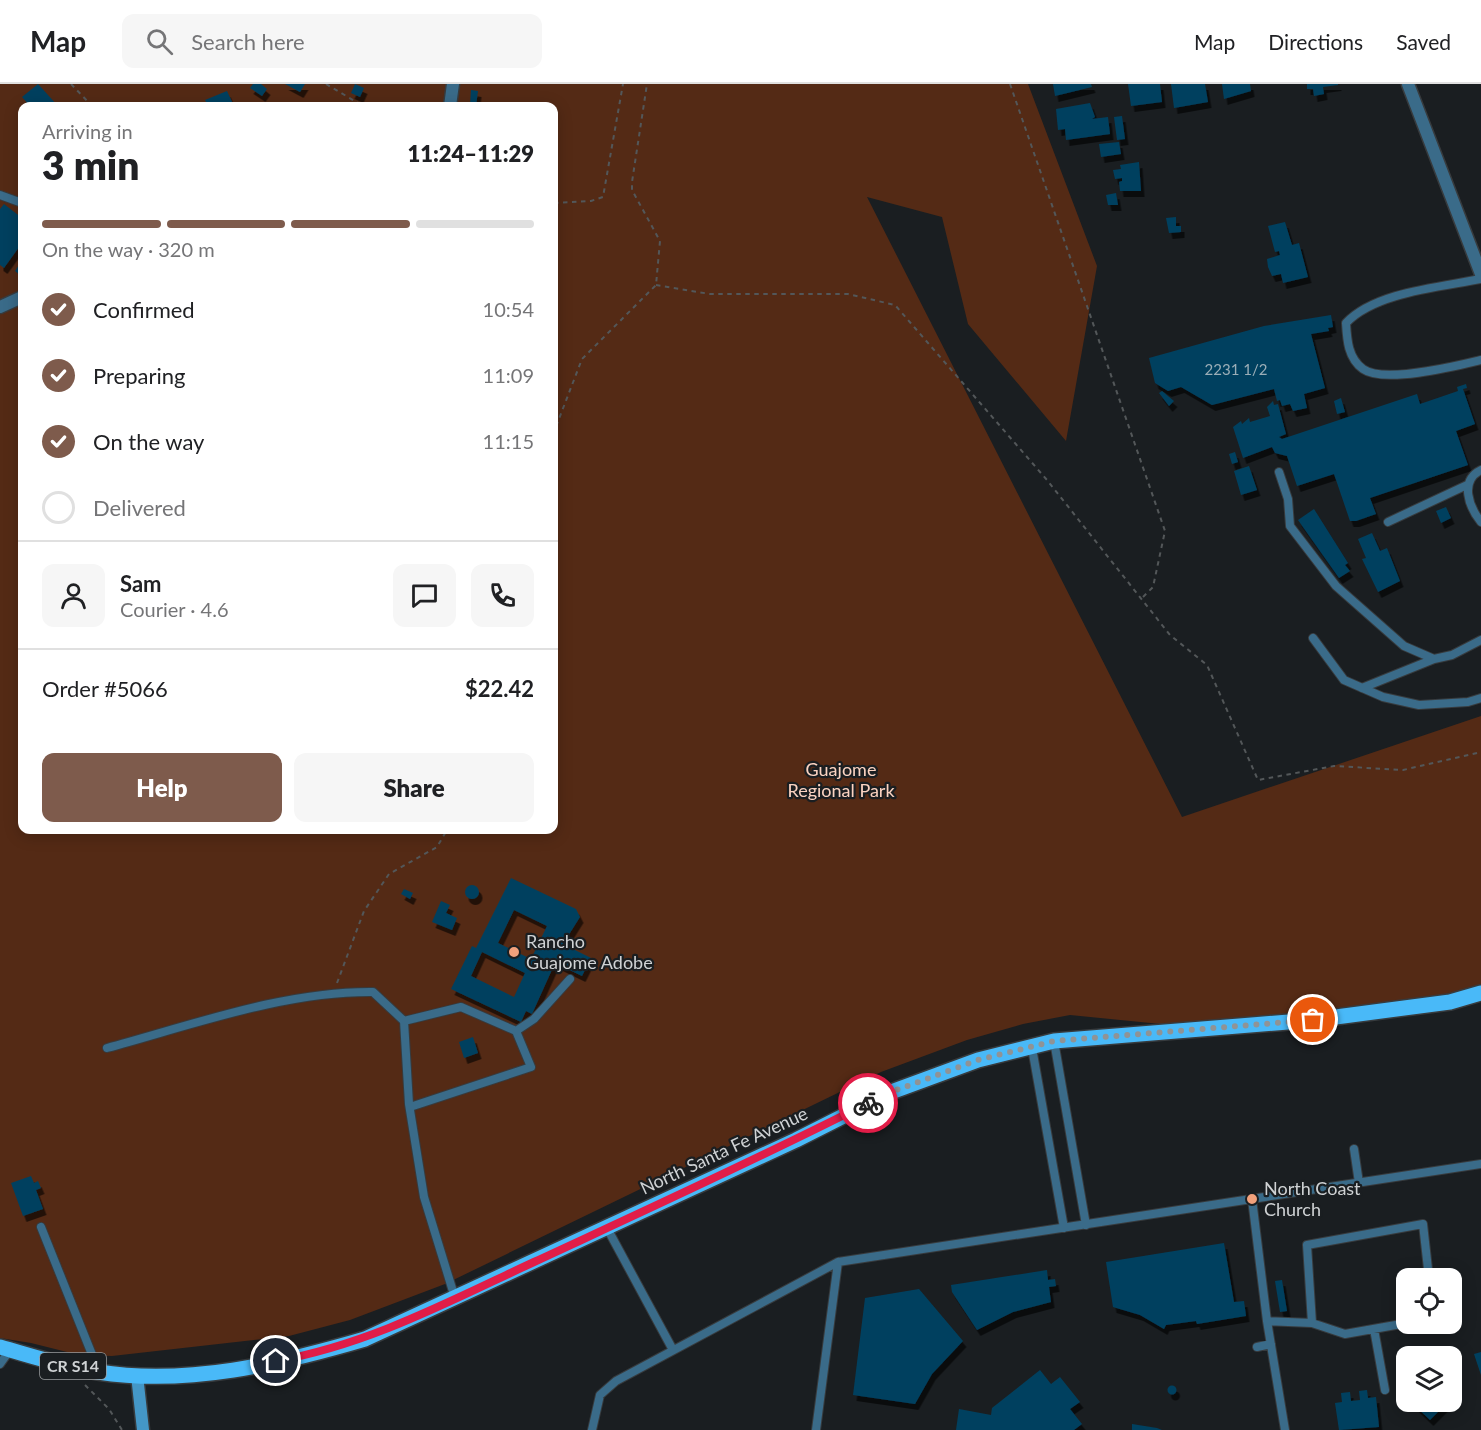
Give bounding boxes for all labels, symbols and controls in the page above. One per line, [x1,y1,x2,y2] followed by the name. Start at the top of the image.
[122,14,542,68] search box
[30,24,86,58] text: Map
[143,25,176,58] icon: search
[191,28,305,55] text: Search here
[1194,29,1235,54] text: Map
[1268,29,1363,54] text: Directions
[1396,29,1451,54] text: Saved
[42,119,133,143] text: Arriving in
[408,140,534,167] text: 11:24–11:29
[42,142,139,188] text: 3 min
[42,237,215,261] text: On the way · 320 m
[42,293,75,326] icon: check
[93,296,195,323] text: Confirmed
[483,297,534,321] text: 10:54
[42,359,75,392] icon: check
[1205,360,1267,378] house number: 2231 1/2
[93,362,185,389] text: Preparing
[483,363,534,387] text: 11:09
[42,425,75,458] icon: check
[93,428,204,455] text: On the way
[483,429,534,453] text: 11:15
[93,494,186,521] text: Delivered
[42,564,105,627] button: person
[393,564,456,627] button: chat
[471,564,534,627] button: phone
[120,570,162,597] text: Sam
[120,597,229,621] text: Courier · 4.6
[42,675,168,702] text: Order #5066
[465,675,534,702] text: $22.42
[42,753,282,822] button: Help
[294,753,534,822] button: Share
[787,758,895,801] park label: Guajome Regional Park
[526,930,653,973] place label: Rancho Guajome Adobe
[507,945,521,959] marker: Rancho Guajome Adobe
[1287,994,1338,1045] pin
[1296,1003,1329,1036] icon: bag
[838,1073,898,1133] courier
[852,1087,885,1120] icon: bike
[636,1102,811,1199] street label: North Santa Fe Avenue
[1264,1177,1361,1220] place label: North Coast Church
[1245,1192,1259,1206] marker: North Coast Church
[1396,1268,1462,1412] map controls
[1396,1268,1462,1334] button: locate
[250,1335,301,1386] pin
[259,1344,292,1377] icon: home
[1396,1346,1462,1412] button: layers
[40,1353,106,1379] road number: CR S14

